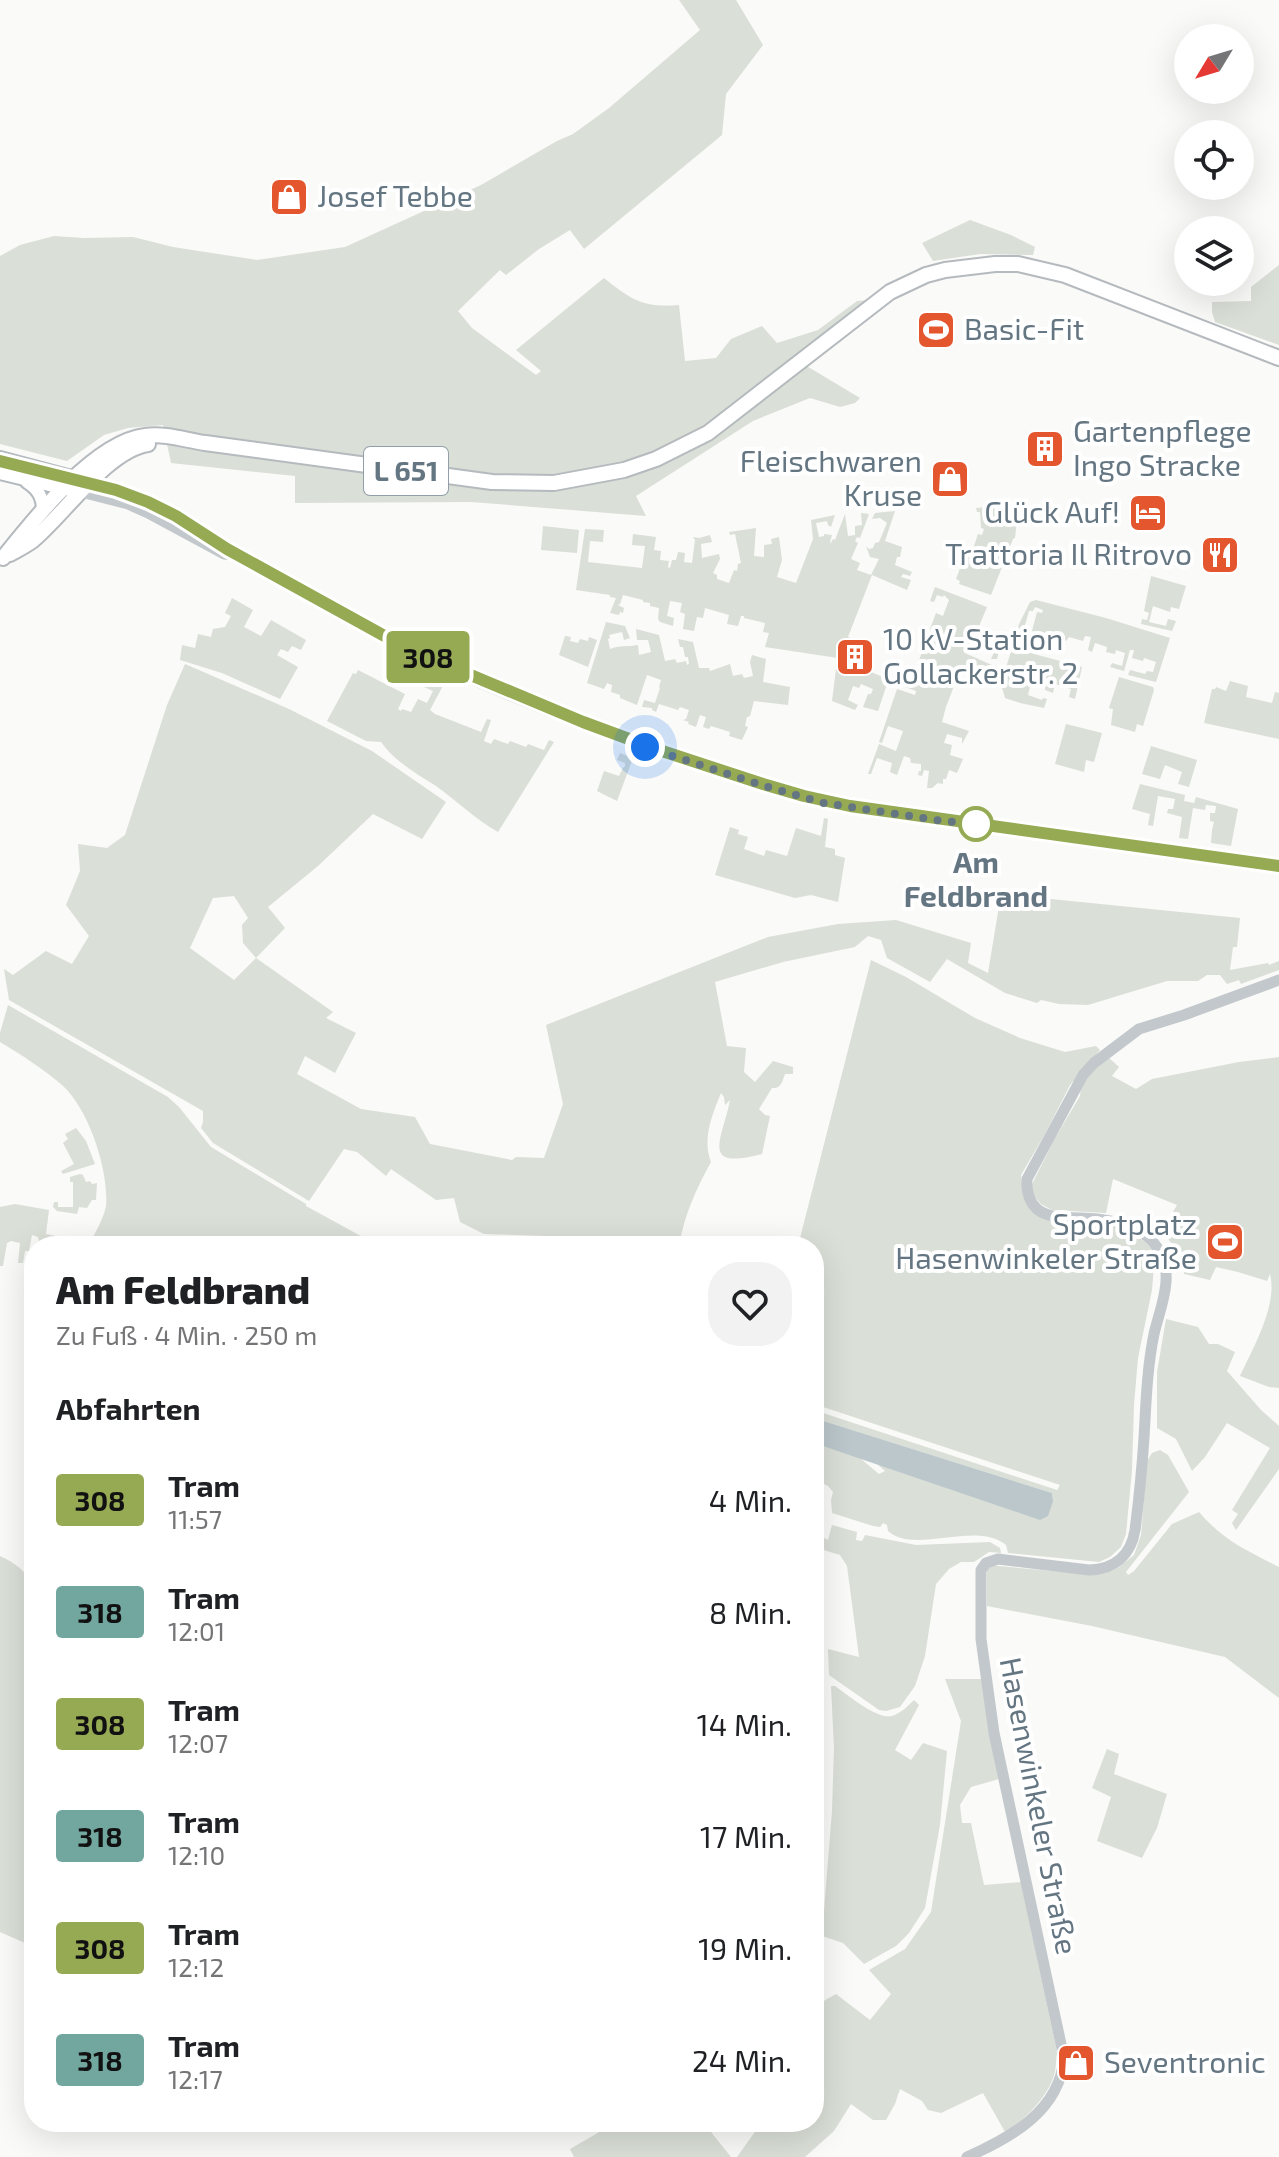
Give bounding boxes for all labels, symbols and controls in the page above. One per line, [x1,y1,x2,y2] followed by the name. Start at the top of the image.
[1174,24,1254,104] north arrow
[1174,24,1254,296] map controls
[1174,120,1254,200] button: locate
[268,176,310,218] shop icon: Josef Tebbe
[317,177,473,213] place label: Josef Tebbe
[1174,216,1254,296] button: layers
[915,309,957,351] sports icon: Basic-Fit
[964,310,1084,346] place label: Basic-Fit
[1073,412,1252,482] place label: Gartenpflege Ingo Stracke
[1024,428,1066,470] building icon: Gartenpflege Ingo Stracke
[740,442,922,512] place label: Fleischwaren Kruse
[364,447,448,495] road number: L 651
[929,458,971,500] shop icon: Fleischwaren Kruse
[1127,492,1169,534] hotel icon: Glück Auf!
[984,493,1120,529] place label: Glück Auf!
[1199,534,1241,576] restaurant icon: Trattoria Il Ritrovo
[945,535,1192,571] place label: Trattoria Il Ritrovo
[883,620,1078,690] place label: 10 kV-Station Gollackerstr. 2
[382,631,474,683] line badge: 308
[834,636,876,678] building icon: 10 kV-Station Gollackerstr. 2
[403,640,454,674] text: 308
[625,727,665,767] your location
[959,807,993,841] marker: Am Feldbrand
[904,843,1048,913] place label: Am Feldbrand
[895,1205,1197,1275] place label: Sportplatz Hasenwinkeler Straße
[1204,1221,1246,1263] sports icon: Sportplatz Hasenwinkeler Straße
[708,1262,792,1346] button: heart
[56,1266,310,1312] text: Am Feldbrand
[56,1319,317,1350] text: Zu Fuß · 4 Min. · 250 m
[56,1390,201,1426] text: Abfahrten
[168,1467,240,1503] text: Tram
[709,1482,792,1518] text: 4 Min.
[75,1483,126,1517] text: 308
[168,1503,222,1534] text: 11:57
[168,1579,240,1615] text: Tram
[709,1594,792,1630] text: 8 Min.
[77,1595,123,1629] text: 318
[168,1615,225,1646] text: 12:01
[993,1654,1086,1957] street label: Hasenwinkeler Straße
[168,1691,240,1727] text: Tram
[697,1706,792,1742] text: 14 Min.
[75,1707,126,1741] text: 308
[168,1727,228,1758] text: 12:07
[168,1803,240,1839] text: Tram
[700,1818,792,1854] text: 17 Min.
[77,1819,123,1853] text: 318
[168,1839,225,1870] text: 12:10
[168,1915,240,1951] text: Tram
[698,1930,792,1966] text: 19 Min.
[75,1931,126,1965] text: 308
[168,1951,224,1982] text: 12:12
[168,2027,240,2063] text: Tram
[692,2042,792,2078] text: 24 Min.
[1055,2042,1097,2084] shop icon: Seventronic
[77,2043,123,2077] text: 318
[1104,2043,1266,2079] place label: Seventronic
[168,2063,223,2094] text: 12:17

